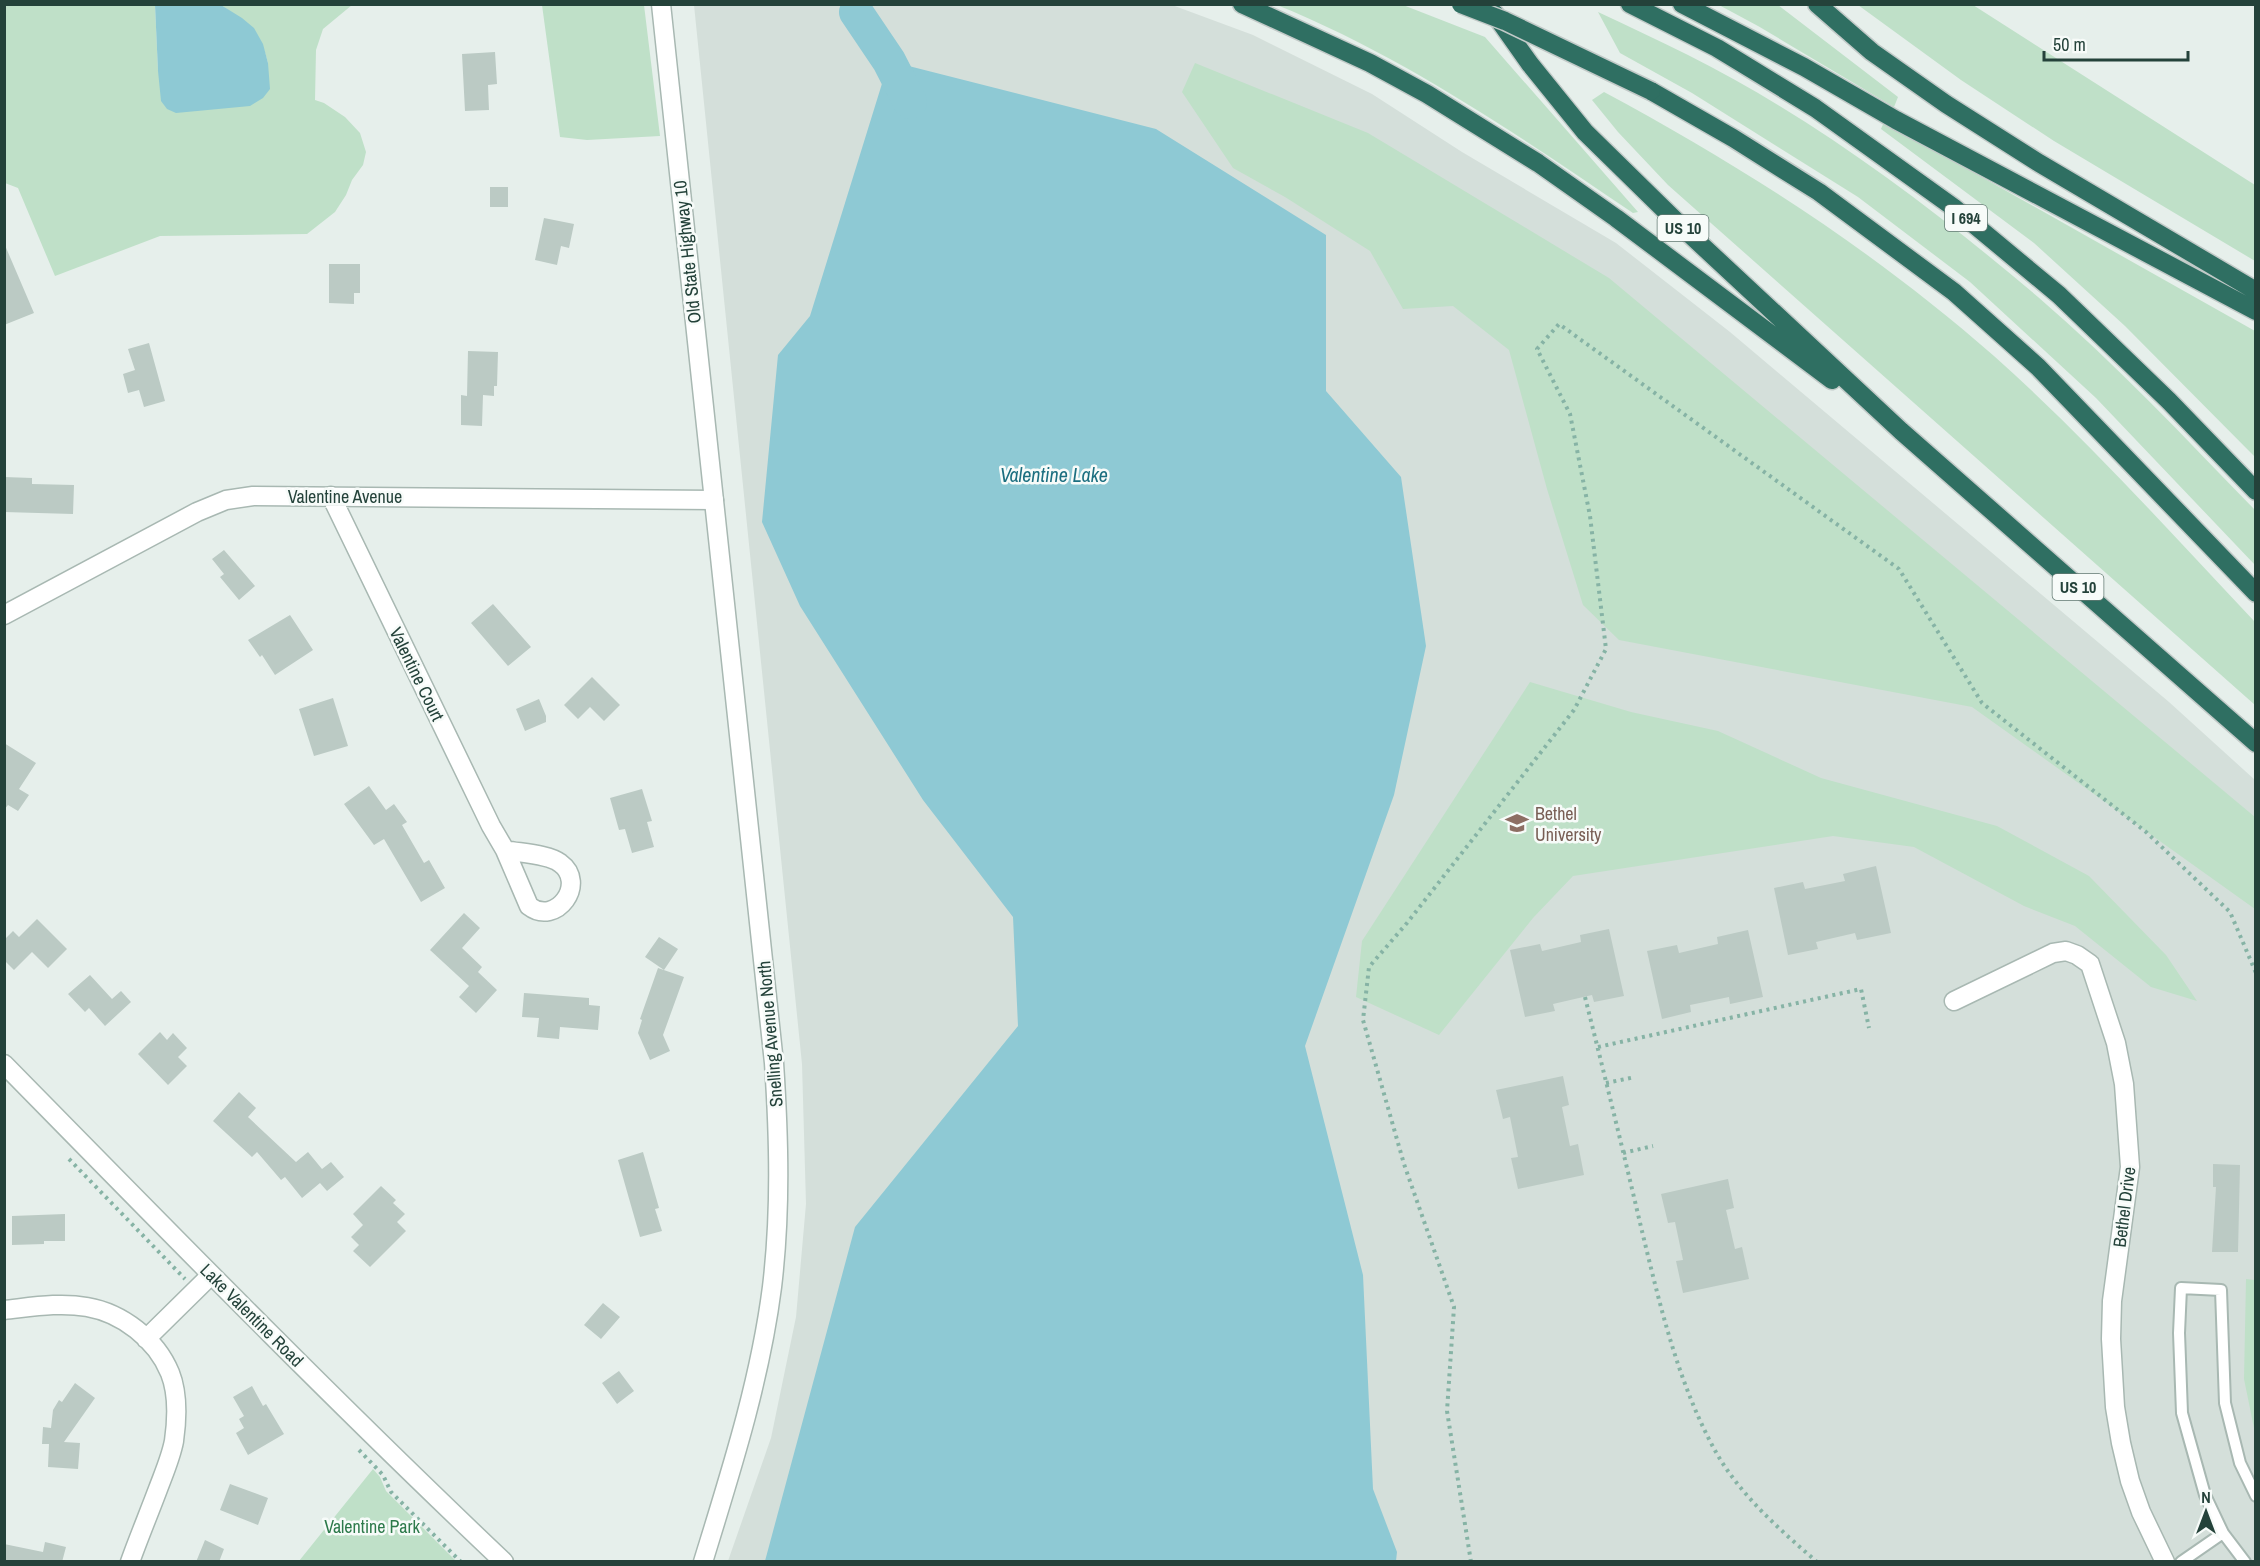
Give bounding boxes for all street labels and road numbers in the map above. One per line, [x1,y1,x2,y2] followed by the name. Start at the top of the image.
[667,179,707,325] street label: Old State Highway 10
[1945,205,1987,231] road number: I 694
[1658,215,1708,241] road number: US 10
[288,484,402,509] street label: Valentine Avenue
[2052,574,2104,600] road number: US 10
[384,623,450,725] street label: Valentine Court
[751,960,789,1108] street label: Snelling Avenue North
[2107,1165,2141,1249] street label: Bethel Drive
[195,1258,309,1372] street label: Lake Valentine Road

